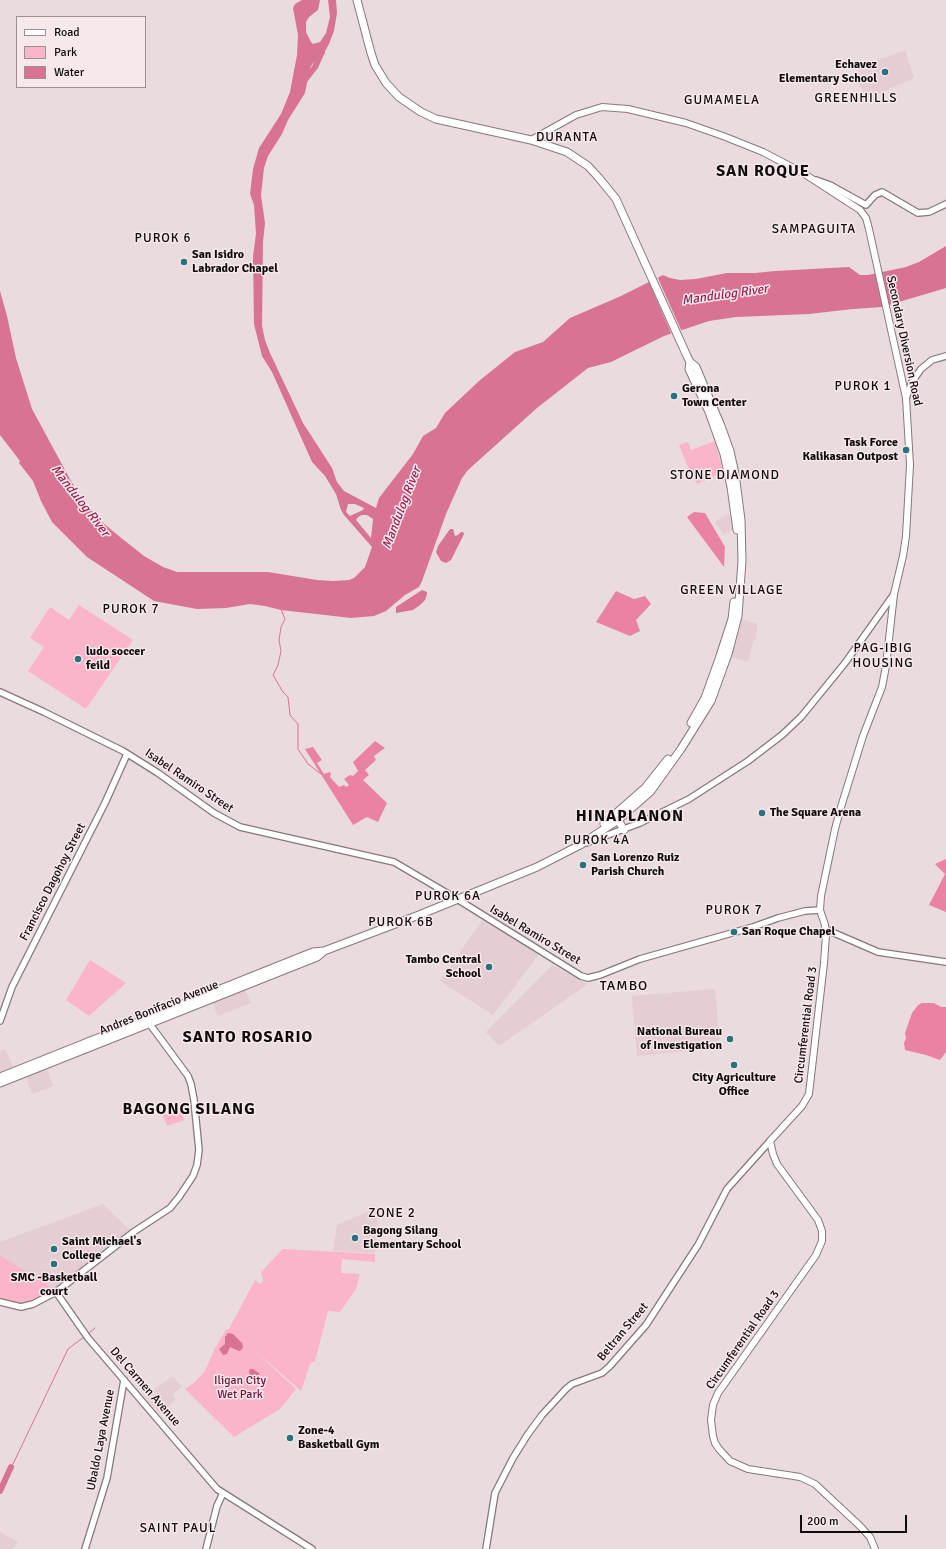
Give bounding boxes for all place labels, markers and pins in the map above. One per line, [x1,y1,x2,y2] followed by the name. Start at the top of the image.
[779,58,877,86] place label: Echavez Elementary School
[880,67,890,77] marker: Echavez Elementary School
[192,248,278,276] place label: San Isidro Labrador Chapel
[179,257,189,267] marker: San Isidro Labrador Chapel
[682,382,746,410] place label: Gerona Town Center
[669,391,679,401] marker: Gerona Town Center
[802,436,898,464] place label: Task Force Kalikasan Outpost
[901,445,911,455] marker: Task Force Kalikasan Outpost
[86,645,145,673] place label: ludo soccer feild
[73,654,83,664] marker: ludo soccer feild
[770,806,861,820] place label: The Square Arena
[757,808,767,818] marker: The Square Arena
[591,851,679,879] place label: San Lorenzo Ruiz Parish Church
[578,860,588,870] marker: San Lorenzo Ruiz Parish Church
[742,925,835,939] place label: San Roque Chapel
[729,927,739,937] marker: San Roque Chapel
[406,953,481,981] place label: Tambo Central School
[484,962,494,972] marker: Tambo Central School
[637,1025,722,1053] place label: National Bureau of Investigation
[725,1034,735,1044] marker: National Bureau of Investigation
[729,1060,739,1070] marker: City Agriculture Office
[692,1071,776,1099] place label: City Agriculture Office
[363,1224,461,1252] place label: Bagong Silang Elementary School
[350,1233,360,1243] marker: Bagong Silang Elementary School
[62,1235,141,1263] place label: Saint Michael's College
[49,1244,59,1254] marker: Saint Michael's College
[49,1259,59,1269] marker: SMC -Basketball court
[11,1271,97,1299] place label: SMC -Basketball court
[298,1424,379,1452] place label: Zone-4 Basketball Gym
[285,1433,295,1443] marker: Zone-4 Basketball Gym

